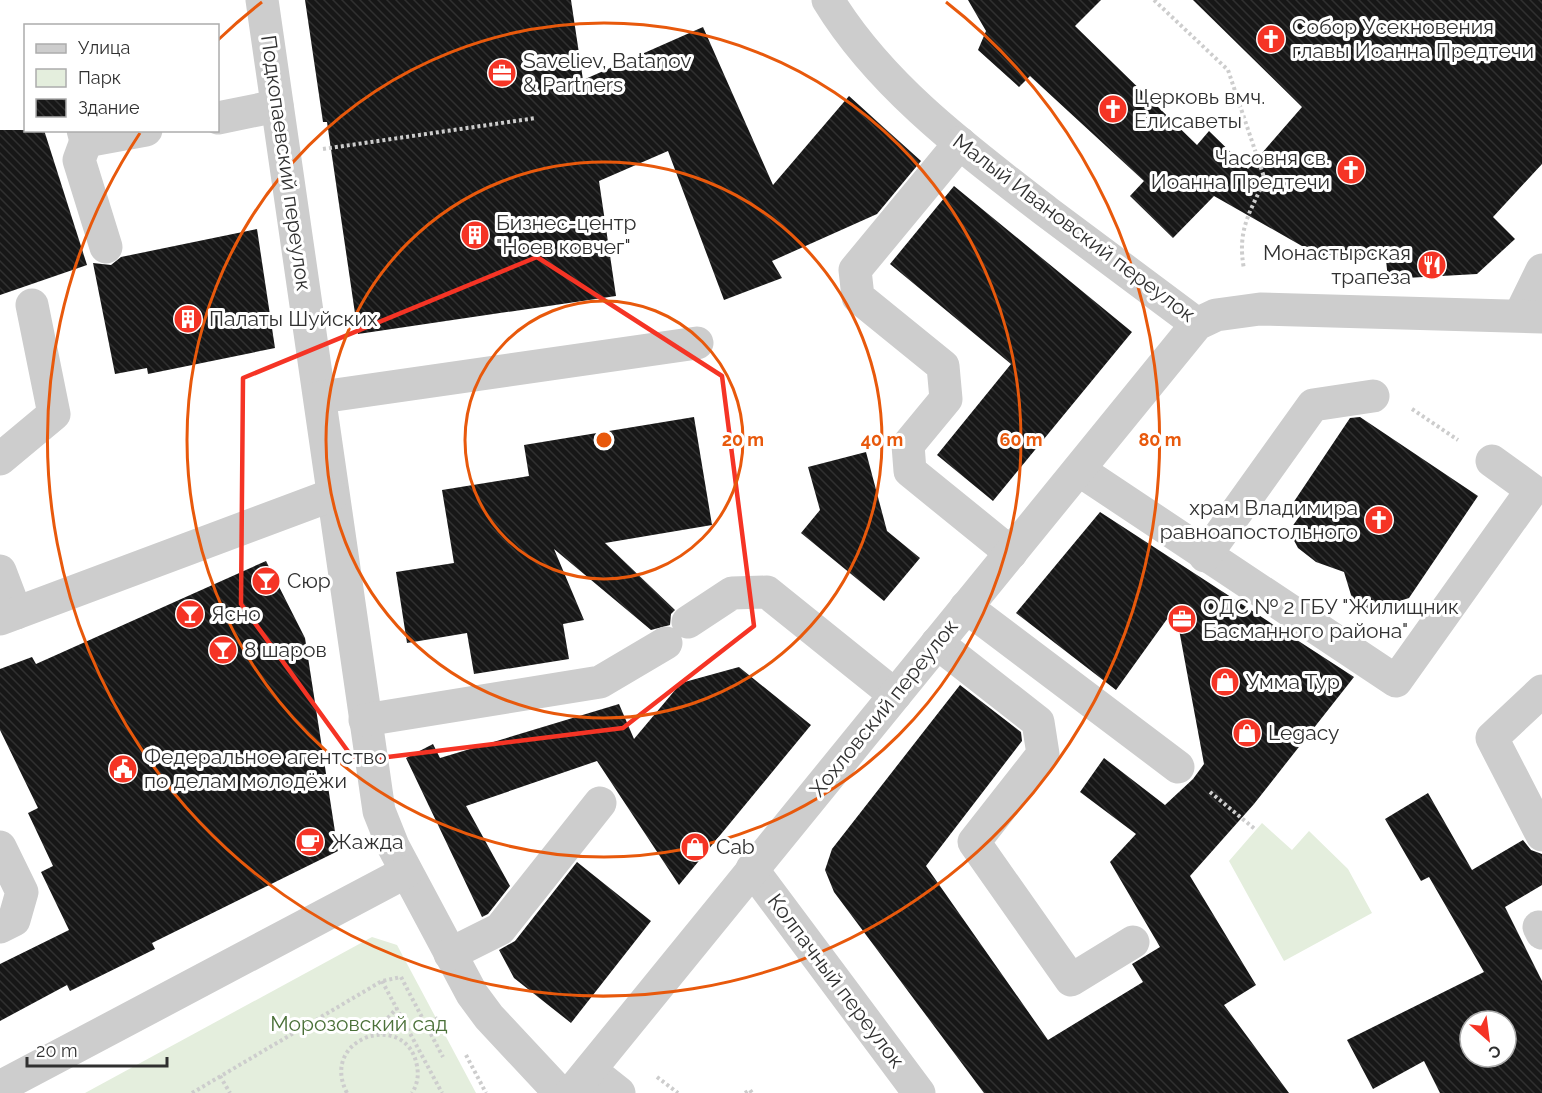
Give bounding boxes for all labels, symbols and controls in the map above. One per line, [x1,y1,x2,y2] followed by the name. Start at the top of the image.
[1292,14,1534,63] place label: Собор Усекновения главы Иоанна Предтечи
[1255,23,1287,55] church icon: Собор Усекновения главы Иоанна Предтечи
[24,24,219,132] legend
[256,33,317,293] street label: Подкопаевский переулок
[78,37,130,58] text: Улица
[523,48,692,97] place label: Saveliev, Batanov & Partners
[486,57,518,89] office icon: Saveliev, Batanov & Partners
[78,67,121,88] text: Парк
[1134,84,1265,133] place label: Церковь вмч. Елисаветы
[1097,93,1129,125] church icon: Церковь вмч. Елисаветы
[78,97,140,118] text: Здание
[948,128,1201,327] street label: Малый Ивановский переулок
[1151,145,1330,194] place label: Часовня св. Иоанна Предтечи
[1335,154,1367,186] church icon: Часовня св. Иоанна Предтечи
[496,210,636,259] place label: Бизнес-центр "Ноев ковчег"
[459,219,491,251] building icon: Бизнес-центр "Ноев ковчег"
[1263,240,1411,289] place label: Монастырская трапеза
[1416,249,1448,281] restaurant icon: Монастырская трапеза
[172,303,204,335] building icon: Палаты Шуйских
[209,306,378,331] place label: Палаты Шуйских
[722,429,764,450] text: 20 m
[861,429,903,450] text: 40 m
[999,429,1043,450] text: 60 m
[1138,429,1182,450] text: 80 m
[594,430,614,450] centre of rings
[1160,495,1358,544] place label: храм Владимира равноапостольного
[1363,504,1395,536] church icon: храм Владимира равноапостольного
[250,565,282,597] bar icon: Сюр
[287,568,331,593] place label: Сюр
[1203,594,1459,643] place label: ОДС № 2 ГБУ "Жилищник Басманного района"
[174,598,206,630] bar icon: Ясно
[211,601,261,626] place label: Ясно
[1166,603,1198,635] office icon: ОДС № 2 ГБУ "Жилищник Басманного района"
[804,614,963,801] street label: Хохловский переулок
[207,634,239,666] bar icon: 8 шаров
[244,637,327,662] place label: 8 шаров
[1209,666,1241,698] shop icon: Умма Тур
[1246,669,1340,694] place label: Умма Тур
[1231,717,1263,749] shop icon: Legacy
[1268,720,1340,745] place label: Legacy
[144,744,387,793] place label: Федеральное агентство по делам молодёжи
[107,753,139,785] public building icon: Федеральное агентство по делам молодёжи
[294,826,326,858] cafe icon: Жажда
[331,829,403,854] place label: Жажда
[679,831,711,863] shop icon: Cab
[716,834,755,859] place label: Cab
[763,889,910,1073] street label: Колпачный переулок
[1458,1009,1518,1069] north arrow
[270,1011,448,1036] park label: Морозовский сад
[27,1030,166,1068] scale bar
[36,1040,78,1061] text: 20 m
[1485,1041,1504,1063] text: С

